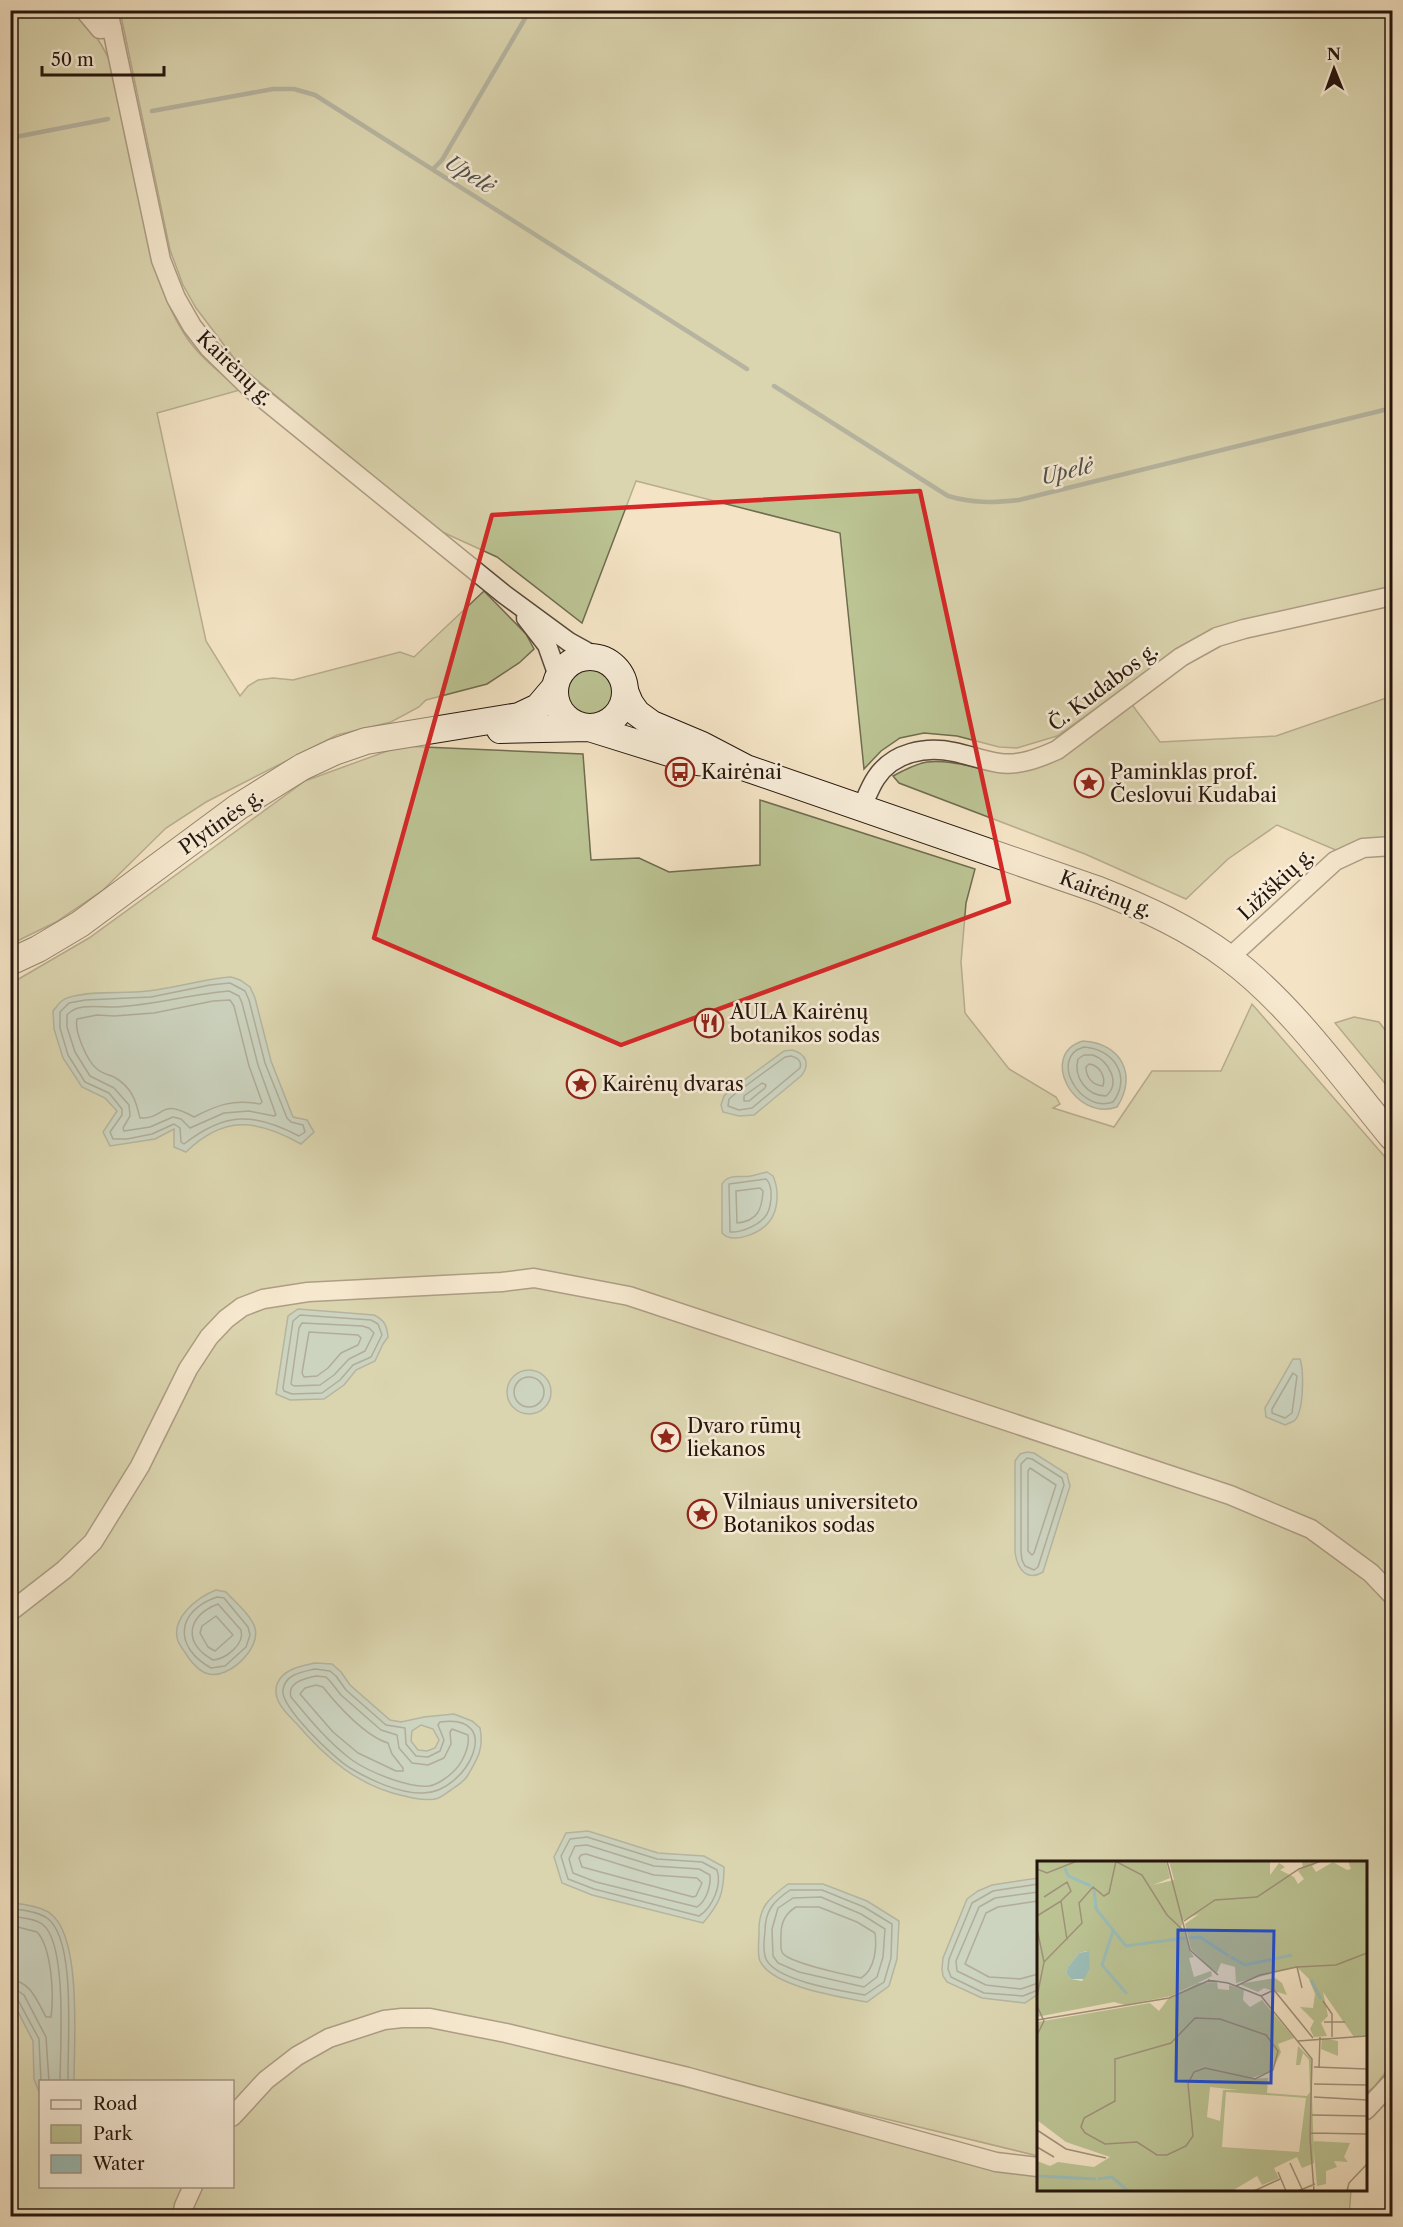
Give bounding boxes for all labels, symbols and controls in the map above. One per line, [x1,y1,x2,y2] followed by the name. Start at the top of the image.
[42,39,164,77] scale bar
[1304,39,1364,99] north arrow
[1327,44,1341,64] text: N
[51,49,94,71] text: 50 m
[441,149,500,199] water label: Upelė
[192,326,278,410] street label: Kairėnų g.
[1038,452,1097,490] water label: Upelė
[1043,637,1162,736] street label: Č. Kudabos g.
[664,756,696,788] bus stop icon: Kairėnai
[701,760,782,784] place label: Kairėnai
[1110,760,1277,807] place label: Paminklas prof. Česlovui Kudabai
[1073,767,1105,799] place icon: Paminklas prof. Česlovui Kudabai
[174,784,268,860] street label: Plytinės g.
[1233,843,1319,925] street label: Ližiškių g.
[1056,865,1156,923] street label: Kairėnų g.
[729,1000,880,1047] place label: AULA Kairėnų botanikos sodas
[693,1007,725,1039] restaurant icon: AULA Kairėnų botanikos sodas
[565,1068,597,1100] place icon: Kairėnų dvaras
[602,1072,744,1096] place label: Kairėnų dvaras
[687,1414,802,1461] place label: Dvaro rūmų liekanos
[650,1421,682,1453] place icon: Dvaro rūmų liekanos
[722,1490,918,1537] place label: Vilniaus universiteto Botanikos sodas
[686,1498,718,1530] place icon: Vilniaus universiteto Botanikos sodas
[1037,1861,1367,2191] inset map
[39,2080,234,2188] legend
[93,2093,138,2115] text: Road
[93,2123,134,2145] text: Park
[92,2153,145,2175] text: Water

